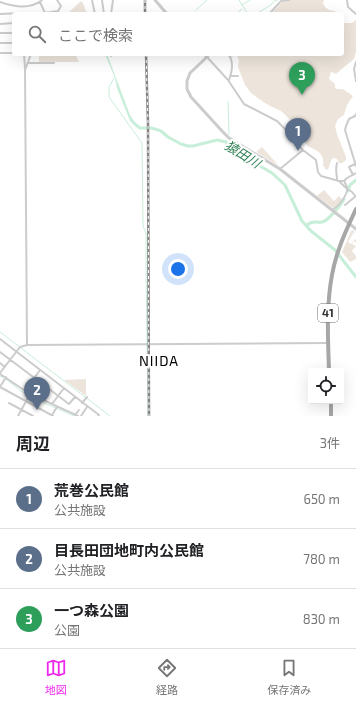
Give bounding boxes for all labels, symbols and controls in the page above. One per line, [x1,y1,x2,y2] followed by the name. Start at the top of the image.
[12,12,344,56] search box
[26,23,48,45] icon: search
[58,26,133,44] text: ここで検索
[289,62,315,95] pin: 3
[285,118,311,151] pin: 1
[222,137,265,172] water label: 猿田川
[168,259,188,279] your location
[318,304,338,322] road number: 41
[139,352,179,369] district label: NIIDA
[308,368,344,404] map controls
[308,368,344,404] button: locate
[24,377,50,410] pin: 2
[16,433,50,453] text: 周辺
[320,435,340,451] text: 3件
[54,481,129,499] text: 荒巻公民館
[26,491,32,507] text: 1
[303,491,340,507] text: 650 m
[54,502,106,518] text: 公共施設
[54,541,204,559] text: 目長田団地町内公民館
[25,551,33,567] text: 2
[303,551,340,567] text: 780 m
[54,562,106,578] text: 公共施設
[54,601,129,619] text: 一つ森公園
[25,611,33,627] text: 3
[303,611,340,627] text: 830 m
[54,622,80,638] text: 公園
[45,657,67,697] tab: 地図
[156,657,178,697] tab: 経路
[267,657,311,697] tab: 保存済み

